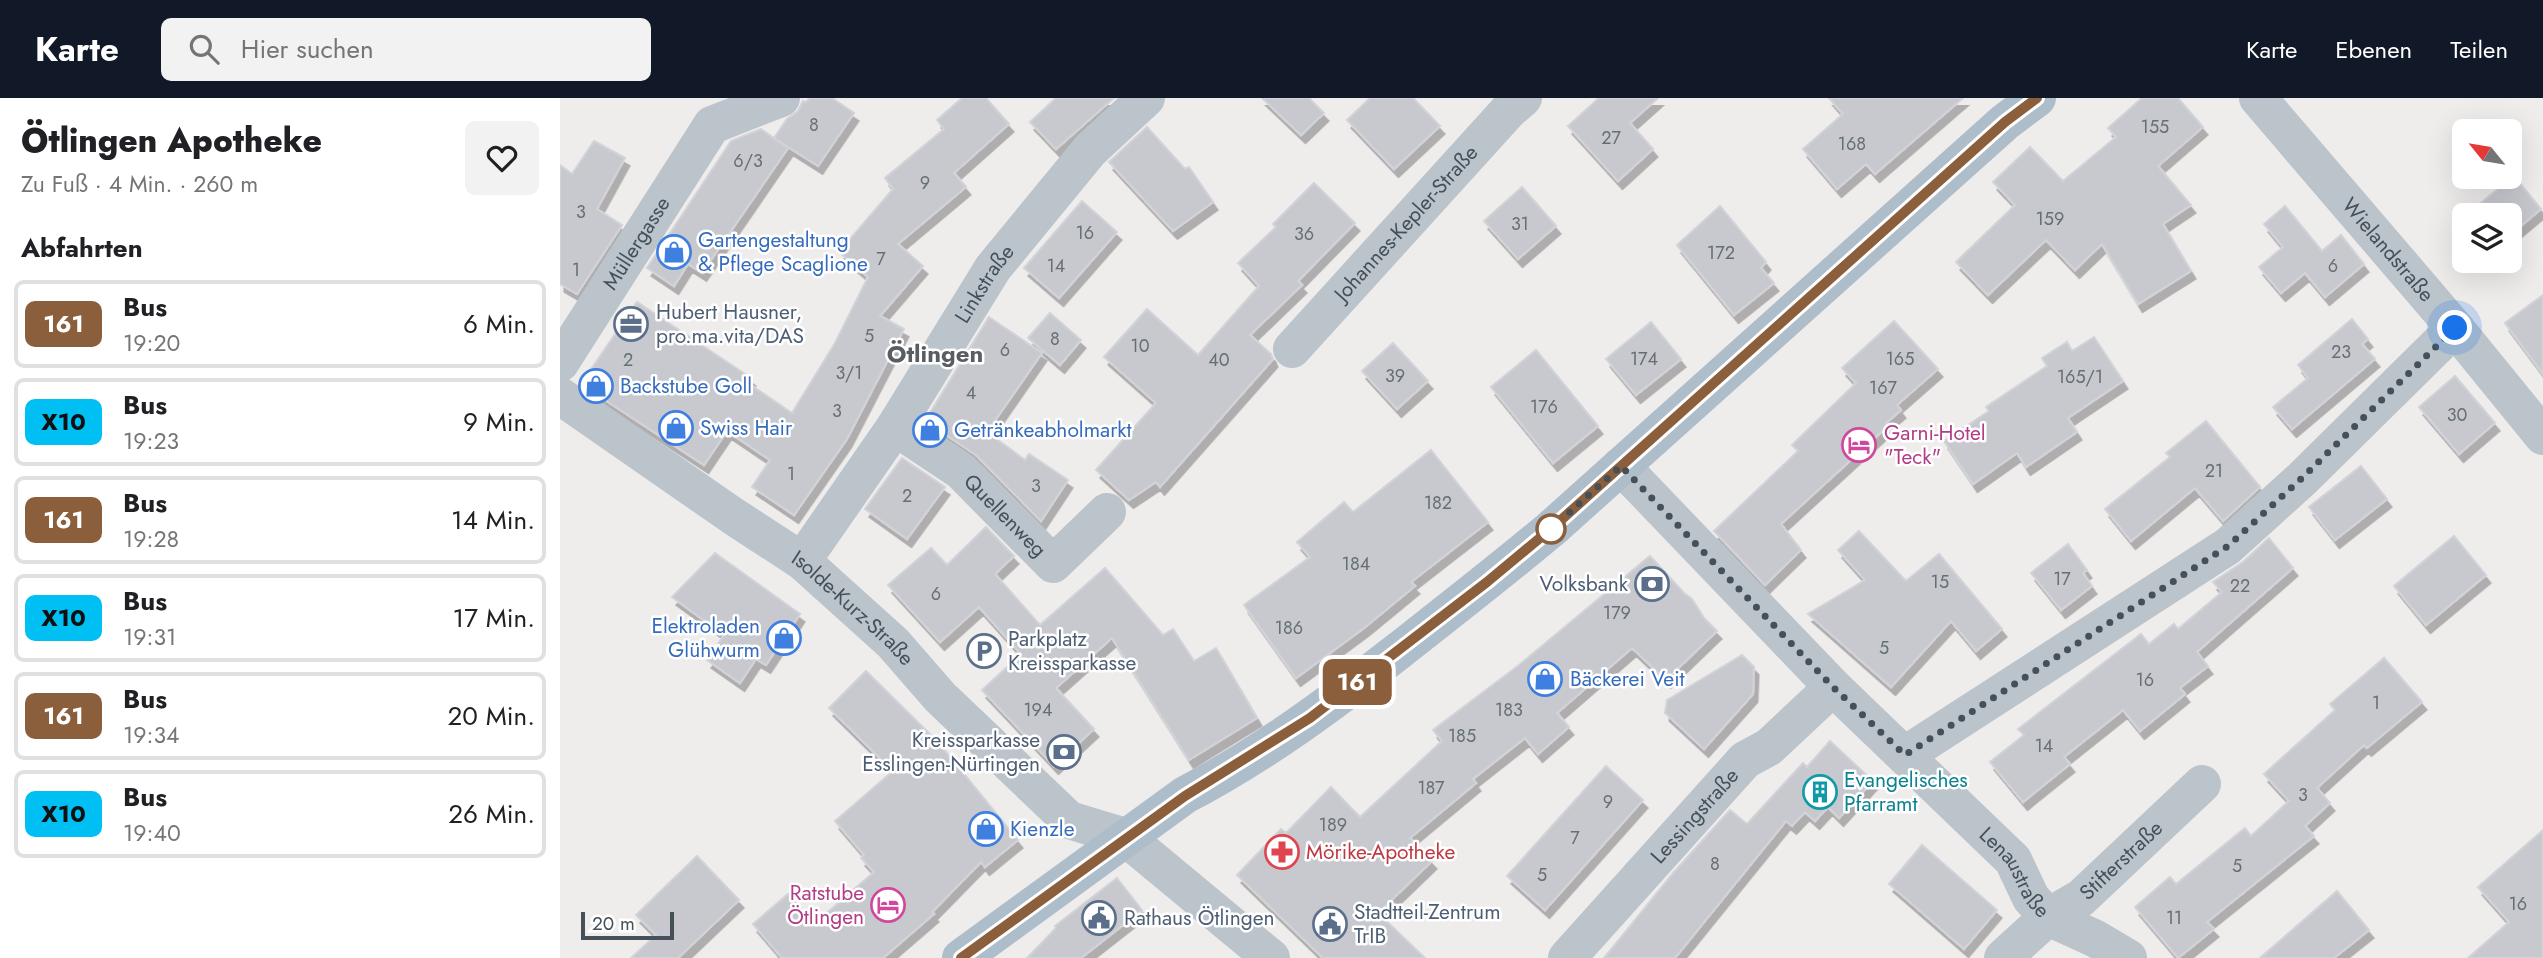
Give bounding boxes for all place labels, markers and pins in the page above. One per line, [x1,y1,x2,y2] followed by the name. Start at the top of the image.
[698,225,868,279] place label: Gartengestaltung & Pflege Scaglione
[655,233,693,271] shop icon: Gartengestaltung & Pflege Scaglione
[656,297,804,351] place label: Hubert Hausner, pro.ma.vita/DAS
[612,305,650,343] office icon: Hubert Hausner, pro.ma.vita/DAS
[577,367,615,405] shop icon: Backstube Goll
[620,371,752,401] place label: Backstube Goll
[657,409,695,447] shop icon: Swiss Hair
[911,411,949,449] shop icon: Getränkeabholmarkt
[700,413,793,443] place label: Swiss Hair
[954,415,1132,445] place label: Getränkeabholmarkt
[1884,418,1986,472] place label: Garni-Hotel "Teck"
[1840,426,1878,464] hotel icon: Garni-Hotel "Teck"
[1536,514,1566,544] unlabelled marker
[1633,565,1671,603] bank icon: Volksbank
[1539,569,1629,599] place label: Volksbank
[651,611,760,665] place label: Elektroladen Glühwurm
[765,619,803,657] shop icon: Elektroladen Glühwurm
[1008,624,1136,678] place label: Parkplatz Kreissparkasse
[965,632,1003,670] parking icon: Parkplatz Kreissparkasse
[1526,660,1564,698] shop icon: Bäckerei Veit
[1570,664,1685,694] place label: Bäckerei Veit
[862,725,1040,779] place label: Kreissparkasse Esslingen-Nürtingen
[1045,733,1083,771] bank icon: Kreissparkasse Esslingen-Nürtingen
[1844,765,1968,819] place label: Evangelisches Pfarramt
[1801,773,1839,811] building icon: Evangelisches Pfarramt
[967,810,1005,848] shop icon: Kienzle
[1010,814,1075,844] place label: Kienzle
[1263,833,1301,871] pharmacy icon: Mörike-Apotheke
[1306,837,1455,867] place label: Mörike-Apotheke
[787,878,864,932] place label: Ratstube Ötlingen
[869,886,907,924] hotel icon: Ratstube Ötlingen
[1354,897,1501,951] place label: Stadtteil-Zentrum TrIB
[1080,899,1118,937] public building icon: Rathaus Ötlingen
[1124,903,1275,933] place label: Rathaus Ötlingen
[1311,905,1349,943] public building icon: Stadtteil-Zentrum TrIB

